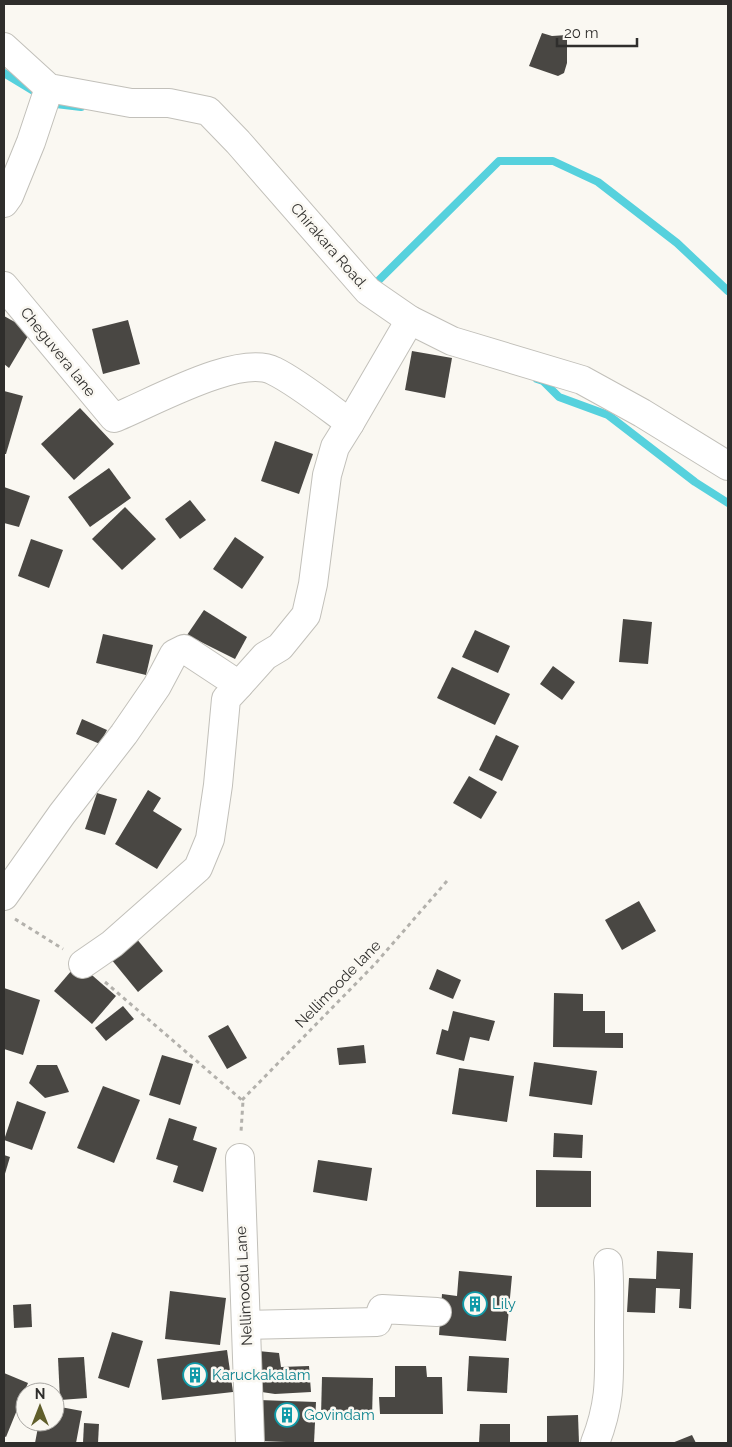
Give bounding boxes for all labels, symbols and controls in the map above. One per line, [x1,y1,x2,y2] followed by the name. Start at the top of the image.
[557,15,637,47] scale bar
[564,24,599,42] text: 20 m
[287,199,371,293] street label: Chirakara Road.
[17,304,100,400] street label: Cheguvera lane
[292,936,385,1032] street label: Nellimoode lane
[232,1225,256,1346] street label: Nellimoodu Lane
[462,1291,488,1317] building icon: Lily
[492,1295,516,1313] place label: Lily
[182,1362,208,1388] building icon: Karuckakalam
[212,1366,310,1384] place label: Karuckakalam
[15,1382,65,1432] north arrow
[35,1386,45,1402] text: N
[274,1402,300,1428] building icon: Govindam
[304,1406,375,1424] place label: Govindam

